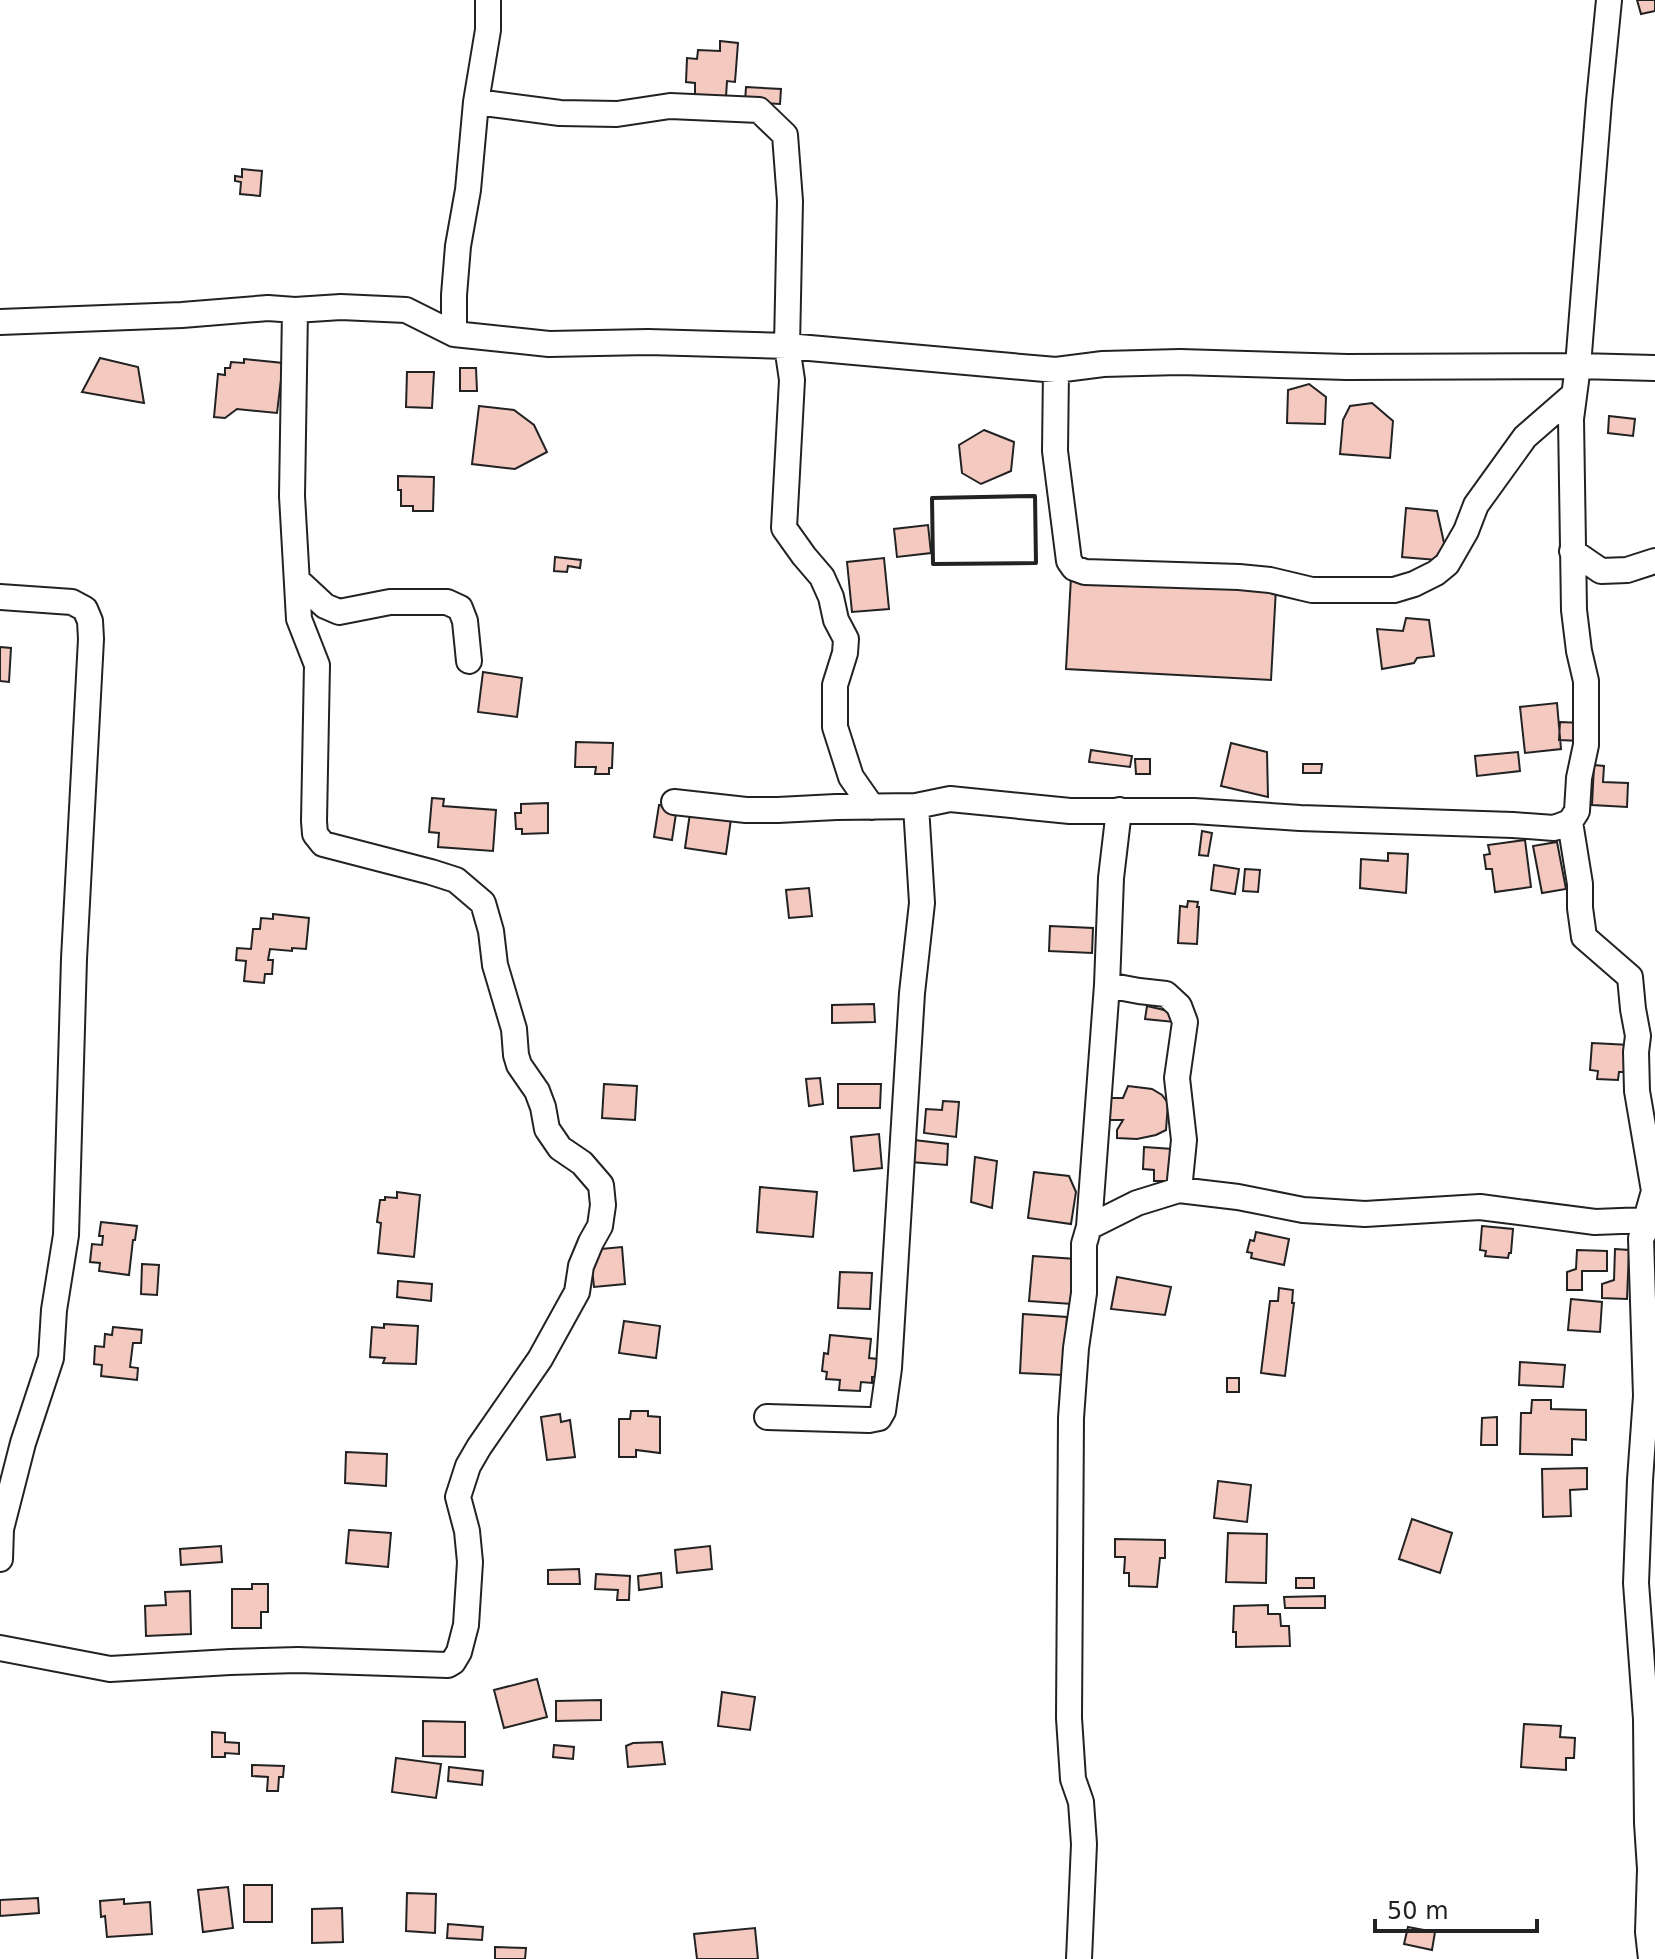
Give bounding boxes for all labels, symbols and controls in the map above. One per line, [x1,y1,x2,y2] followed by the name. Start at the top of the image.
[1375,1883,1537,1933] scale bar
[1387,1897,1449,1925] text: 50 m

